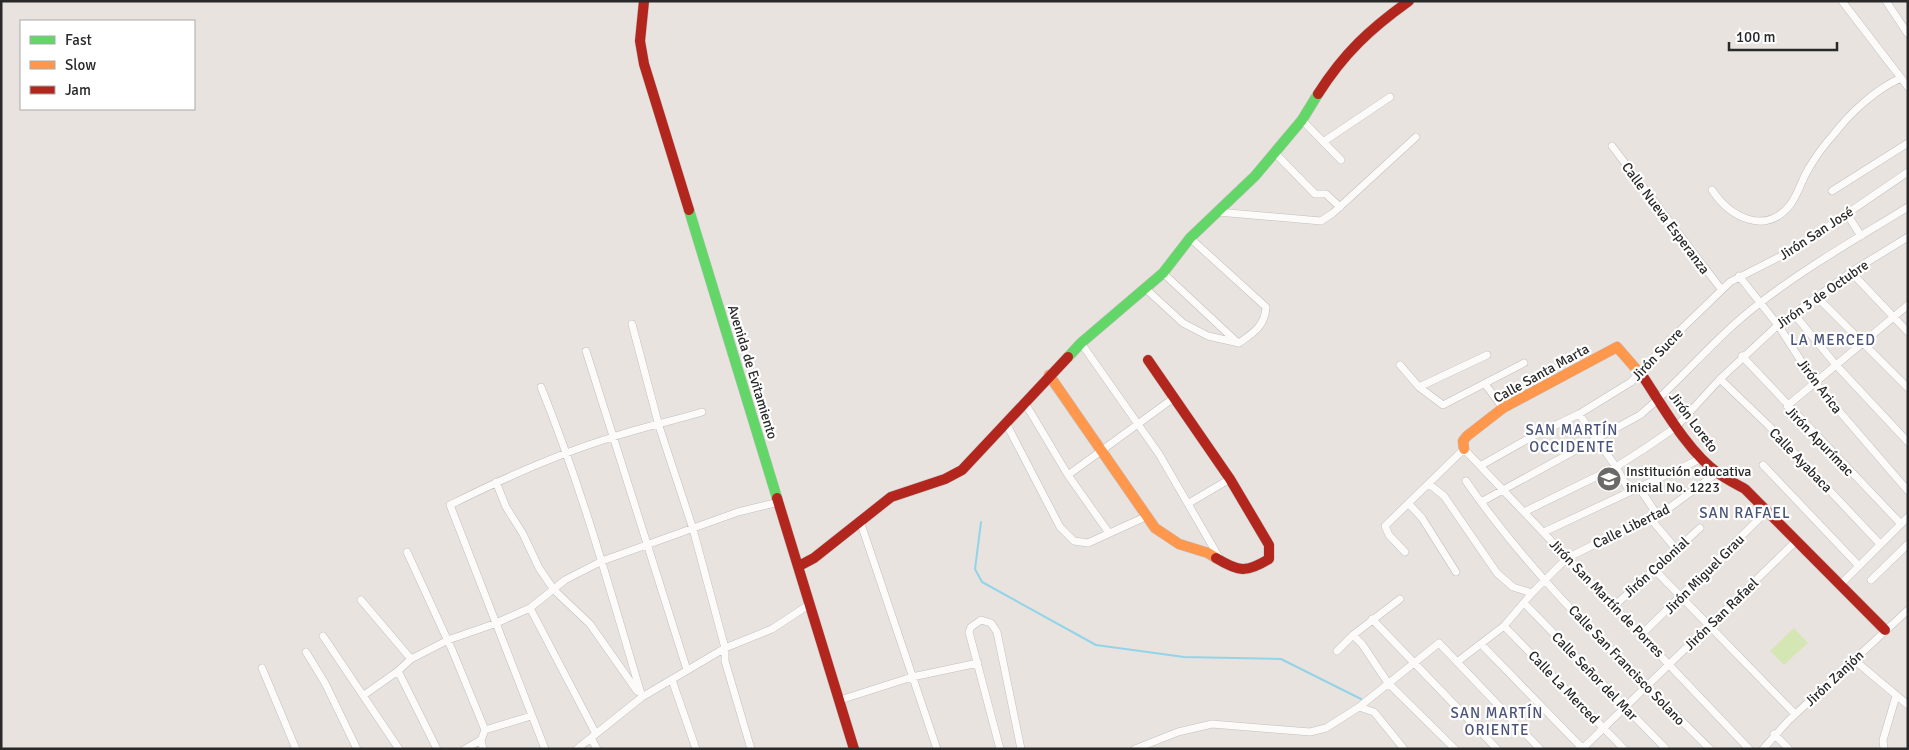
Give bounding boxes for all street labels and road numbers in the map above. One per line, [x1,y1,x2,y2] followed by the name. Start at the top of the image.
[1618,159,1713,278] street label: Calle Nueva Esperanza
[1776,203,1857,264] street label: Jirón San José
[1773,256,1872,333] street label: Jirón 3 de Octubre
[724,303,781,441] street label: Avenida de Evitamiento
[1628,324,1687,384] street label: Jirón Sucre
[1490,340,1592,407] street label: Calle Santa Marta
[1793,355,1846,417] street label: Jirón Arica
[1665,389,1722,456] street label: Jirón Loreto
[1782,403,1857,480] street label: Jirón Apurímac
[1766,424,1836,496] street label: Calle Ayabaca
[1590,501,1672,552] street label: Calle Libertad
[1661,531,1748,618] street label: Jirón Miguel Grau
[1620,533,1693,601] street label: Jirón Colonial
[1546,536,1667,661] street label: Jirón San Martín de Porres
[1681,575,1762,654] street label: Jirón San Rafael
[1565,602,1689,729] street label: Calle San Francisco Solano
[1548,629,1642,725] street label: Calle Señor del Mar
[1525,647,1603,727] street label: Calle La Merced
[1801,647,1867,710] street label: Jirón Zanjón

